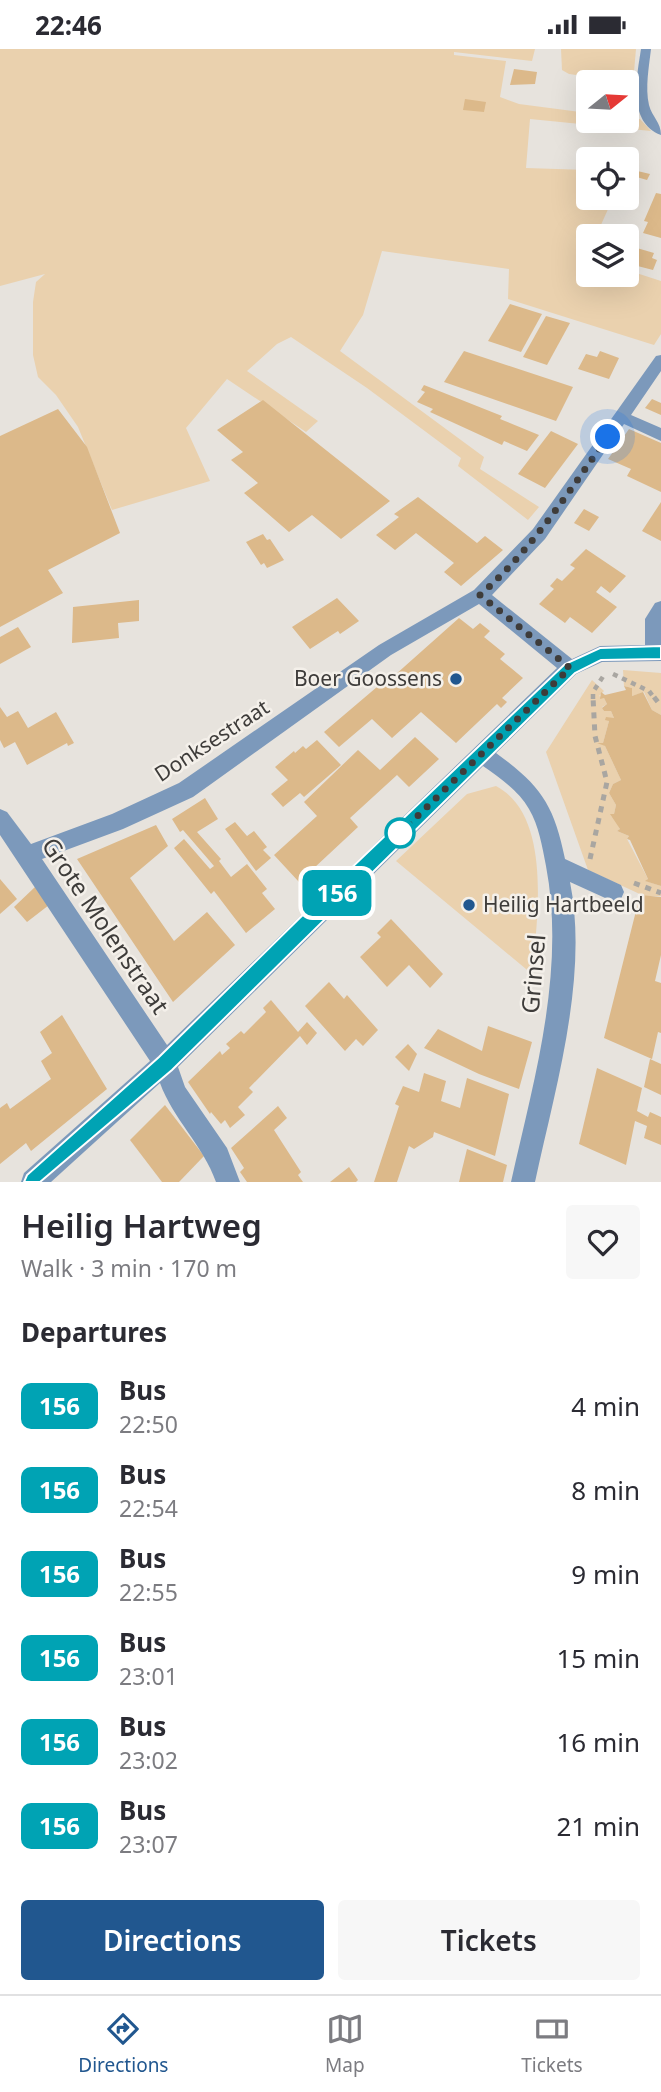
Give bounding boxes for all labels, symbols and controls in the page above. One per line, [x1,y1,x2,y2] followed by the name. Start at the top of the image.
[35,7,102,43] text: 22:46
[576,70,639,133] north arrow
[576,70,639,287] map controls
[576,147,639,210] button: locate
[576,224,639,287] button: layers
[590,419,625,454] your location
[294,664,442,692] place label: Boer Goossens
[448,671,464,687] marker: Boer Goossens
[149,692,274,788] street label: Donksestraat
[385,818,415,848] unlabelled marker
[35,831,178,1020] street label: Grote Molenstraat
[297,870,377,916] line badge: 156
[316,876,358,909] text: 156
[483,890,644,918] place label: Heilig Hartbeeld
[461,897,477,913] marker: Heilig Hartbeeld
[513,933,552,1015] street label: Grinsel
[21,1203,262,1248] text: Heilig Hartweg
[566,1205,640,1279] button: heart
[21,1252,237,1284] text: Walk · 3 min · 170 m
[21,1314,167,1350] text: Departures
[119,1372,166,1408] text: Bus
[571,1388,640,1424] text: 4 min
[39,1389,80,1422] text: 156
[119,1408,178,1440] text: 22:50
[119,1456,166,1492] text: Bus
[571,1472,640,1508] text: 8 min
[39,1473,80,1506] text: 156
[119,1492,178,1524] text: 22:54
[119,1540,166,1576] text: Bus
[571,1556,640,1592] text: 9 min
[39,1557,80,1590] text: 156
[119,1576,178,1608] text: 22:55
[119,1624,166,1660] text: Bus
[556,1640,640,1676] text: 15 min
[39,1641,80,1674] text: 156
[119,1660,178,1692] text: 23:01
[119,1708,166,1744] text: Bus
[556,1724,640,1760] text: 16 min
[39,1725,80,1758] text: 156
[119,1744,178,1776] text: 23:02
[119,1792,166,1828] text: Bus
[556,1808,640,1844] text: 21 min
[39,1809,80,1842] text: 156
[119,1828,178,1860] text: 23:07
[21,1900,324,1980] button: Directions
[338,1900,640,1980] button: Tickets
[78,2010,168,2078] tab: Directions
[325,2010,365,2078] tab: Map
[521,2010,583,2078] tab: Tickets

